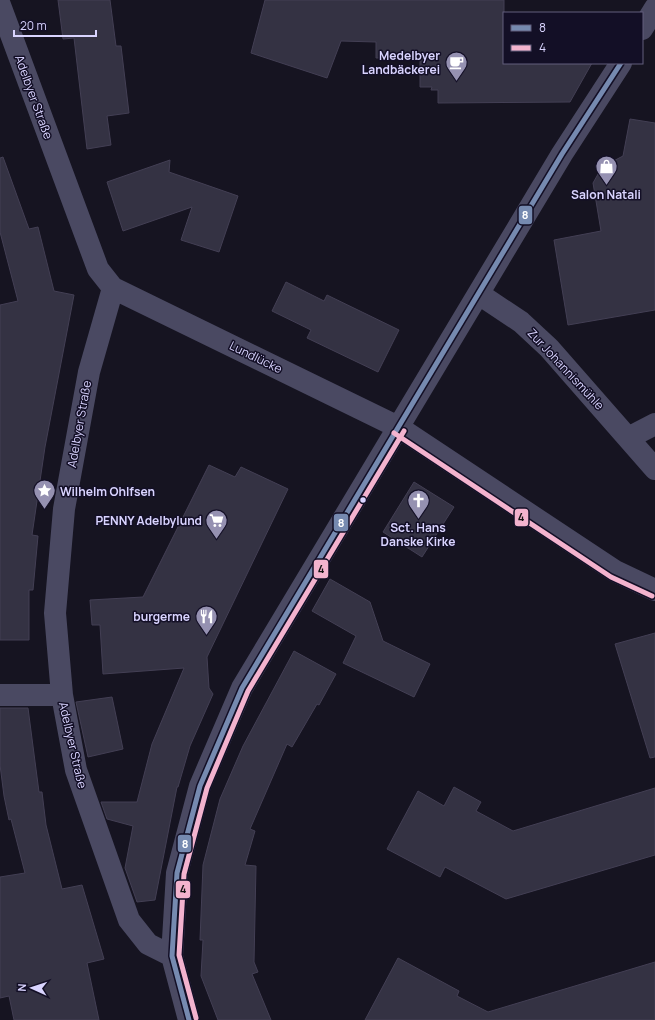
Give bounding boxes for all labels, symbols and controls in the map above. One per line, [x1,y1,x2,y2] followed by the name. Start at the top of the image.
[14,12,96,38] scale bar
[503,12,643,64] legend
[20,17,47,34] text: 20 m
[539,19,546,36] text: 8
[539,39,546,56] text: 4
[362,47,440,78] place label: Medelbyer Landbäckerei
[443,49,469,82] cafe icon: Medelbyer Landbäckerei
[11,53,57,141] street label: Adelbyer Straße
[593,154,619,187] shop icon: Salon Natali
[571,186,641,203] place label: Salon Natali
[518,205,533,225] line badge: 8
[522,207,529,222] text: 8
[524,325,608,413] street label: Zur Johannismühle
[227,337,285,377] street label: Lundlücke
[63,379,95,469] street label: Adelbyer Straße
[32,478,58,511] place icon: Wilhelm Ohlfsen
[60,483,155,500] place label: Wilhelm Ohlfsen
[405,487,431,520] church icon: Sct. Hans Danske Kirke
[358,495,368,505] unlabelled marker
[204,507,230,540] supermarket icon: PENNY Adelbylund
[514,508,529,527] line badge: 4
[518,509,525,524] text: 4
[95,512,202,529] place label: PENNY Adelbylund
[333,513,349,532] line badge: 8
[338,515,345,530] text: 8
[381,519,455,550] place label: Sct. Hans Danske Kirke
[313,559,329,579] line badge: 4
[318,561,325,576] text: 4
[193,603,219,636] restaurant icon: burgerme
[133,608,190,625] place label: burgerme
[55,700,91,790] street label: Adelbyer Straße
[177,834,192,853] line badge: 8
[182,836,189,851] text: 8
[175,880,191,899] line badge: 4
[180,881,187,896] text: 4
[12,968,52,1008] north arrow
[14,983,29,992] text: N

